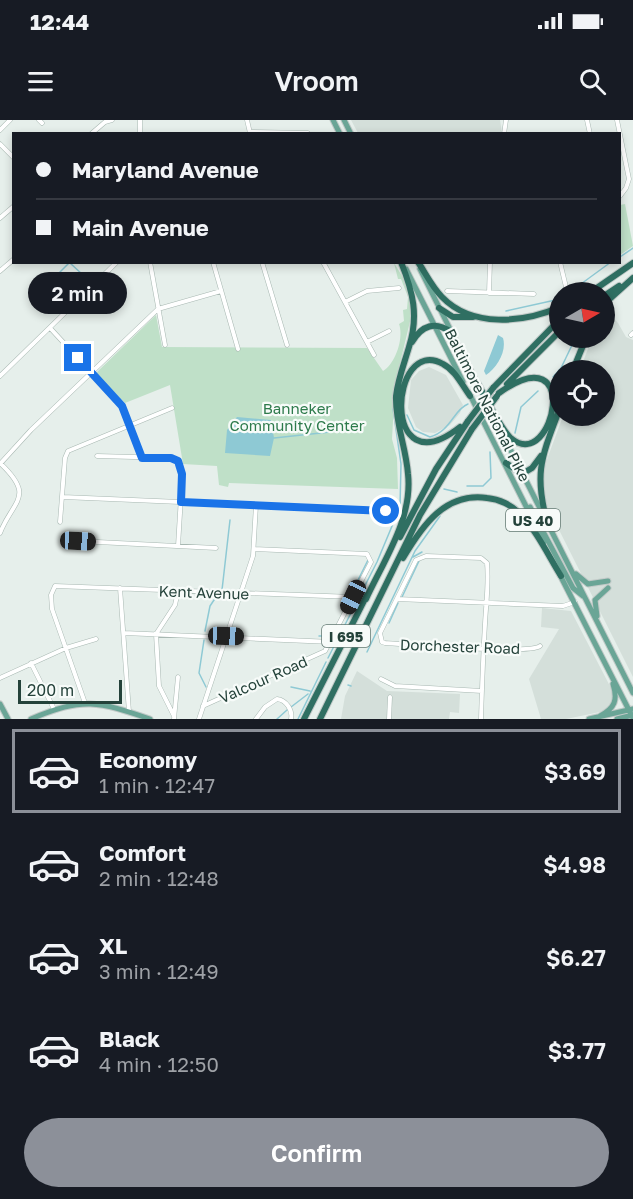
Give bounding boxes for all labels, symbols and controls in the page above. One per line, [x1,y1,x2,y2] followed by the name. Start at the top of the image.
[30,8,89,35] text: 12:44
[24,65,57,98] icon: menu
[274,65,359,97] text: Vroom
[576,65,609,98] icon: search
[72,156,259,183] text: Maryland Avenue
[72,214,209,241] text: Main Avenue
[28,271,128,313] callout: 2 min
[52,281,104,305] text: 2 min
[549,282,615,348] north arrow
[549,282,615,426] map controls
[442,326,535,485] street label: Baltimore National Pike
[64,344,91,371] route end
[549,360,615,426] button: locate
[229,399,365,434] park label: Banneker Community Center
[372,497,399,524] route start
[506,509,560,531] road number: US 40
[60,531,96,551] car
[337,577,369,617] car
[158,581,250,603] street label: Kent Avenue
[322,625,370,647] road number: I 695
[208,626,244,646] car
[400,635,520,657] street label: Dorchester Road
[216,651,310,707] street label: Valcour Road
[18,677,122,704] scale bar
[27,680,74,700] text: 200 m
[27,744,81,798] icon: car
[99,746,197,773] text: Economy
[544,758,606,785] text: $3.69
[99,773,215,797] text: 1 min · 12:47
[27,837,81,891] icon: car
[99,839,186,866] text: Comfort
[543,851,606,878] text: $4.98
[99,866,219,890] text: 2 min · 12:48
[27,930,81,984] icon: car
[99,932,127,959] text: XL
[546,944,606,971] text: $6.27
[99,959,219,983] text: 3 min · 12:49
[27,1023,81,1077] icon: car
[99,1025,160,1052] text: Black
[548,1037,606,1064] text: $3.77
[99,1052,219,1076] text: 4 min · 12:50
[24,1118,609,1187] button: Confirm

